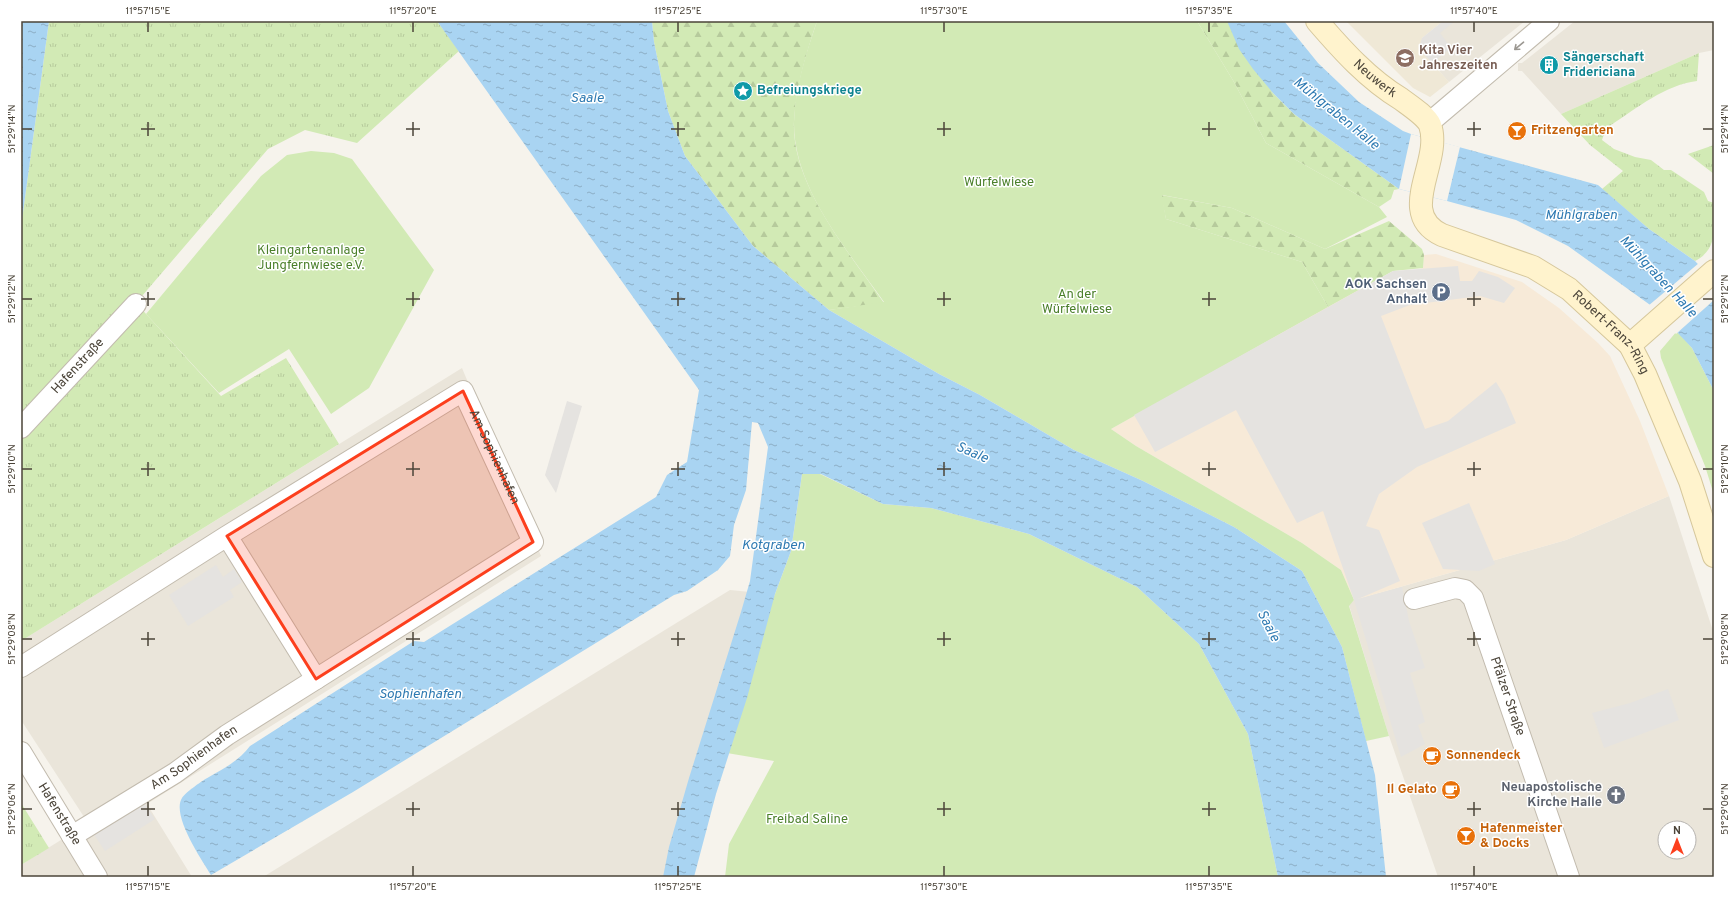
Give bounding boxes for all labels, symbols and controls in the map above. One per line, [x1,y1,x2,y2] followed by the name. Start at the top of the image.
[126,5,170,18] text: 11°57'15"E
[389,5,437,18] text: 11°57'20"E
[654,5,702,18] text: 11°57'25"E
[920,5,968,18] text: 11°57'30"E
[1185,5,1233,18] text: 11°57'35"E
[1450,5,1498,18] text: 11°57'40"E
[1514,42,1525,51] one-way arrow
[1419,43,1498,74] place label: Kita Vier Jahreszeiten
[1394,47,1416,69] school or university icon: Kita Vier Jahreszeiten
[1563,50,1644,81] place label: Sängerschaft Fridericiana
[1538,54,1560,76] building icon: Sängerschaft Fridericiana
[1349,57,1399,102] street label: Neuwerk
[1290,74,1383,154] water label: Mühlgraben Halle
[732,80,754,102] place icon: Befreiungskriege
[757,83,862,99] place label: Befreiungskriege
[570,90,604,107] water label: Saale
[6,104,19,154] text: 51°29'14"N
[1719,104,1732,154] text: 51°29'14"N
[1506,120,1528,142] bar icon: Fritzengarten
[1531,123,1614,139] place label: Fritzengarten
[964,175,1034,191] park label: Würfelwiese
[1545,207,1617,224] water label: Mühlgraben
[1616,232,1701,322] water label: Mühlgraben Halle
[257,243,365,274] park label: Kleingartenanlage Jungfernwiese e.V.
[6,274,19,324] text: 51°29'12"N
[1719,274,1732,324] text: 51°29'12"N
[1345,277,1427,308] place label: AOK Sachsen Anhalt
[1430,281,1452,303] parking icon: AOK Sachsen Anhalt
[1042,287,1112,318] park label: An der Würfelwiese
[1568,287,1652,377] street label: Robert-Franz-Ring
[48,335,108,398] street label: Hafenstraße
[465,407,523,507] street label: Am Sophienhafen
[953,439,991,468] water label: Saale
[6,444,19,494] text: 51°29'10"N
[1719,444,1732,494] text: 51°29'10"N
[741,537,805,554] water label: Kotgraben
[1253,607,1283,645] water label: Saale
[6,613,19,665] text: 51°29'08"N
[1719,613,1732,665] text: 51°29'08"N
[1486,655,1528,738] street label: Pfälzer Straße
[379,686,462,703] water label: Sophienhafen
[148,722,241,794] street label: Am Sophienhafen
[1421,745,1443,767] cafe icon: Sonnendeck
[1446,748,1521,764] place label: Sonnendeck
[1440,779,1462,801] cafe icon: Il Gelato
[34,780,84,849] street label: Hafenstraße
[1501,780,1602,811] place label: Neuapostolische Kirche Halle
[1387,782,1437,798] place label: Il Gelato
[6,783,19,835] text: 51°29'06"N
[1719,783,1732,835] text: 51°29'06"N
[1605,784,1627,806] church icon: Neuapostolische Kirche Halle
[766,812,848,828] park label: Freibad Saline
[1657,820,1697,860] north arrow
[1480,821,1563,852] place label: Hafenmeister & Docks
[1673,824,1681,838] text: N
[1455,825,1477,847] bar icon: Hafenmeister & Docks
[126,881,170,894] text: 11°57'15"E
[389,881,437,894] text: 11°57'20"E
[654,881,702,894] text: 11°57'25"E
[920,881,968,894] text: 11°57'30"E
[1185,881,1233,894] text: 11°57'35"E
[1450,881,1498,894] text: 11°57'40"E

